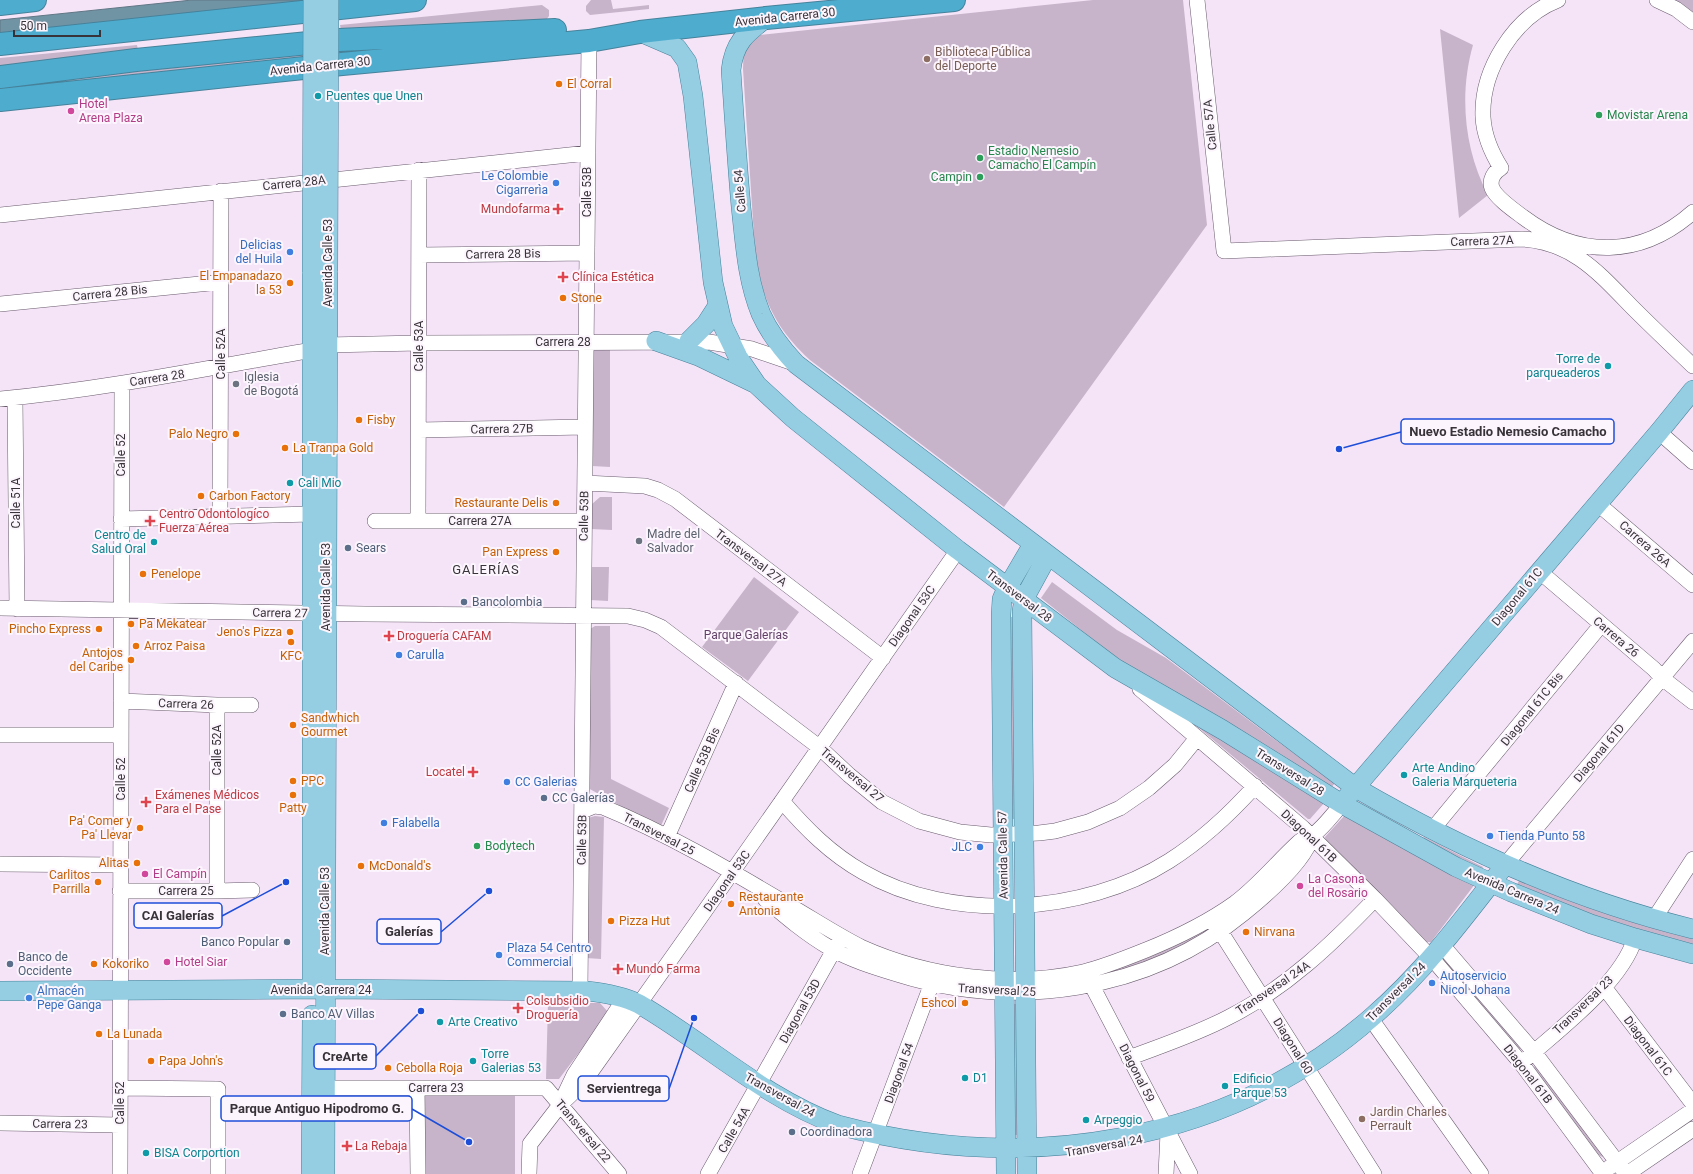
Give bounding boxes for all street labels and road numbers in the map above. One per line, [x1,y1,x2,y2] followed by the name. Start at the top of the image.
[734,5,836,29] street label: Avenida Carrera 30
[269,54,371,78] street label: Avenida Carrera 30
[1200,99,1220,151] street label: Calle 57A
[580,167,594,217] street label: Calle 53B
[731,169,749,213] street label: Calle 54
[262,173,326,193] street label: Carrera 28A
[321,219,335,307] street label: Avenida Calle 53
[1450,233,1514,249] street label: Carrera 27A
[465,246,541,262] street label: Carrera 28 Bis
[72,282,148,304] street label: Carrera 28 Bis
[412,320,426,371] street label: Calle 53A
[214,328,228,379] street label: Calle 52A
[535,335,591,349] street label: Carrera 28
[128,367,186,389] street label: Carrera 28
[470,421,534,437] street label: Carrera 27B
[114,433,128,477] street label: Calle 52
[9,477,23,528] street label: Calle 51A
[577,491,591,541] street label: Calle 53B
[448,514,512,528] street label: Carrera 27A
[1616,518,1674,570] street label: Carrera 26A
[712,527,790,590] street label: Transversal 27A
[319,543,333,631] street label: Avenida Calle 53
[1489,565,1545,629] street label: Diagonal 61C
[984,567,1055,625] street label: Transversal 28
[886,583,938,649] street label: Diagonal 53C
[252,606,308,620] street label: Carrera 27
[1590,614,1642,660] street label: Carrera 26
[1498,669,1566,749] street label: Diagonal 61C Bis
[158,696,214,712] street label: Carrera 26
[1571,721,1627,785] street label: Diagonal 61D
[210,724,224,775] street label: Calle 52A
[681,725,723,795] street label: Calle 53B Bis
[818,745,887,806] street label: Transversal 27
[1253,745,1327,799] street label: Transversal 28
[114,757,128,801] street label: Calle 52
[1278,807,1340,865] street label: Diagonal 61B
[621,810,697,858] street label: Transversal 25
[995,810,1011,899] street label: Avenida Calle 57
[575,815,589,865] street label: Calle 53B
[701,848,753,914] street label: Diagonal 53C
[1463,865,1561,917] street label: Avenida Carrera 24
[318,867,332,955] street label: Avenida Calle 53
[158,884,214,898] street label: Carrera 25
[1233,958,1313,1018] street label: Transversal 24A
[1363,959,1429,1025] street label: Transversal 24
[1550,973,1616,1037] street label: Transversal 23
[777,976,823,1046] street label: Diagonal 53D
[958,981,1037,999] street label: Transversal 25
[271,983,372,997] street label: Avenida Carrera 24
[1621,1013,1675,1079] street label: Diagonal 61C
[1270,1015,1316,1077] street label: Diagonal 60
[882,1041,917,1105] street label: Diagonal 54
[1116,1042,1158,1104] street label: Diagonal 59
[1501,1042,1555,1106] street label: Diagonal 61B
[742,1070,818,1120] street label: Transversal 24
[113,1081,127,1125] street label: Calle 52
[408,1081,464,1095] street label: Carrera 23
[553,1097,614,1166] street label: Transversal 22
[715,1104,753,1156] street label: Calle 54A
[32,1117,88,1131] street label: Carrera 23
[1064,1132,1144,1160] street label: Transversal 24

